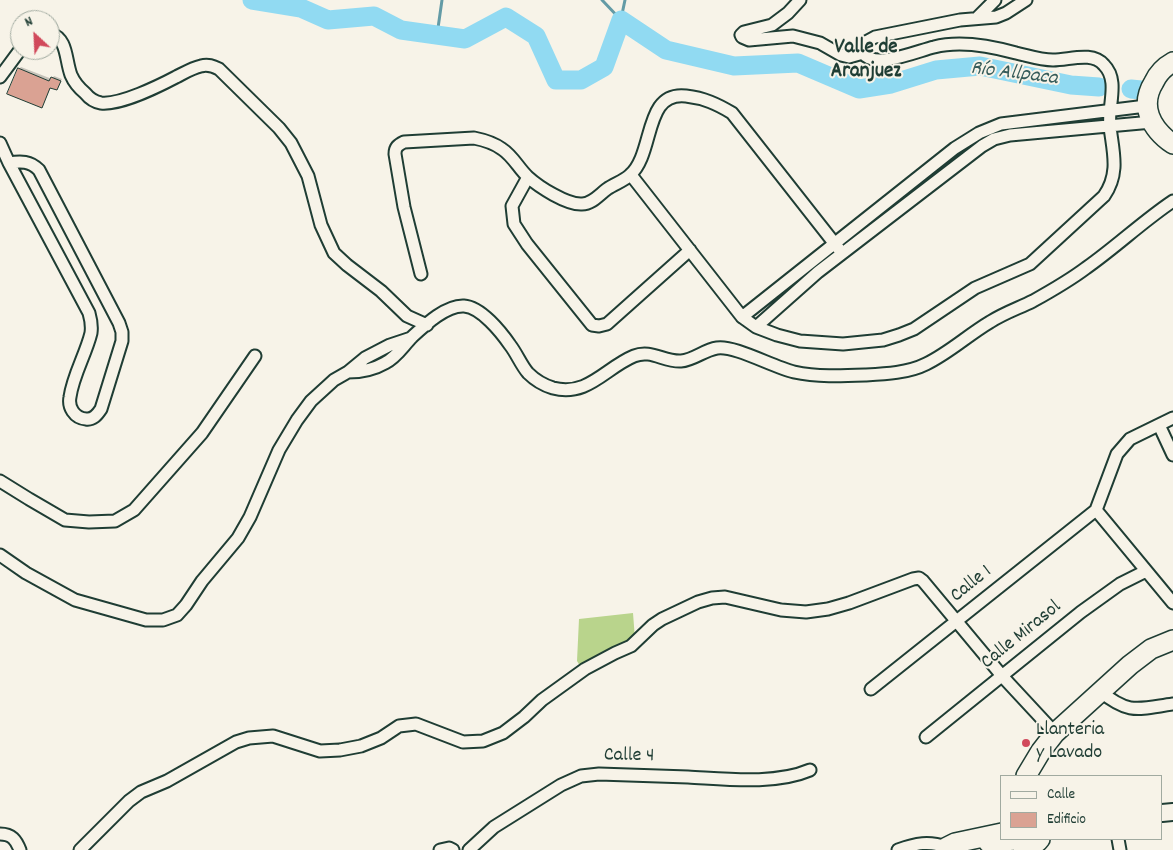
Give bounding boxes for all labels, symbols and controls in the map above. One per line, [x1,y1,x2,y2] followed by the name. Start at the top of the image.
[10,10,60,60] north arrow
[22,12,36,33] text: N
[831,36,901,86] district label: Valle de Aranjuez
[969,57,1059,93] water label: Río Allpaca
[946,561,998,609] street label: Calle 1
[977,596,1067,676] street label: Calle Mirasol
[1036,719,1104,766] place label: Llanteria y Lavado
[1020,737,1032,749] marker: Llanteria y Lavado
[604,745,654,769] street label: Calle 4
[1000,775,1163,840] legend
[1047,784,1075,806] text: Calle
[1047,809,1086,831] text: Edificio

